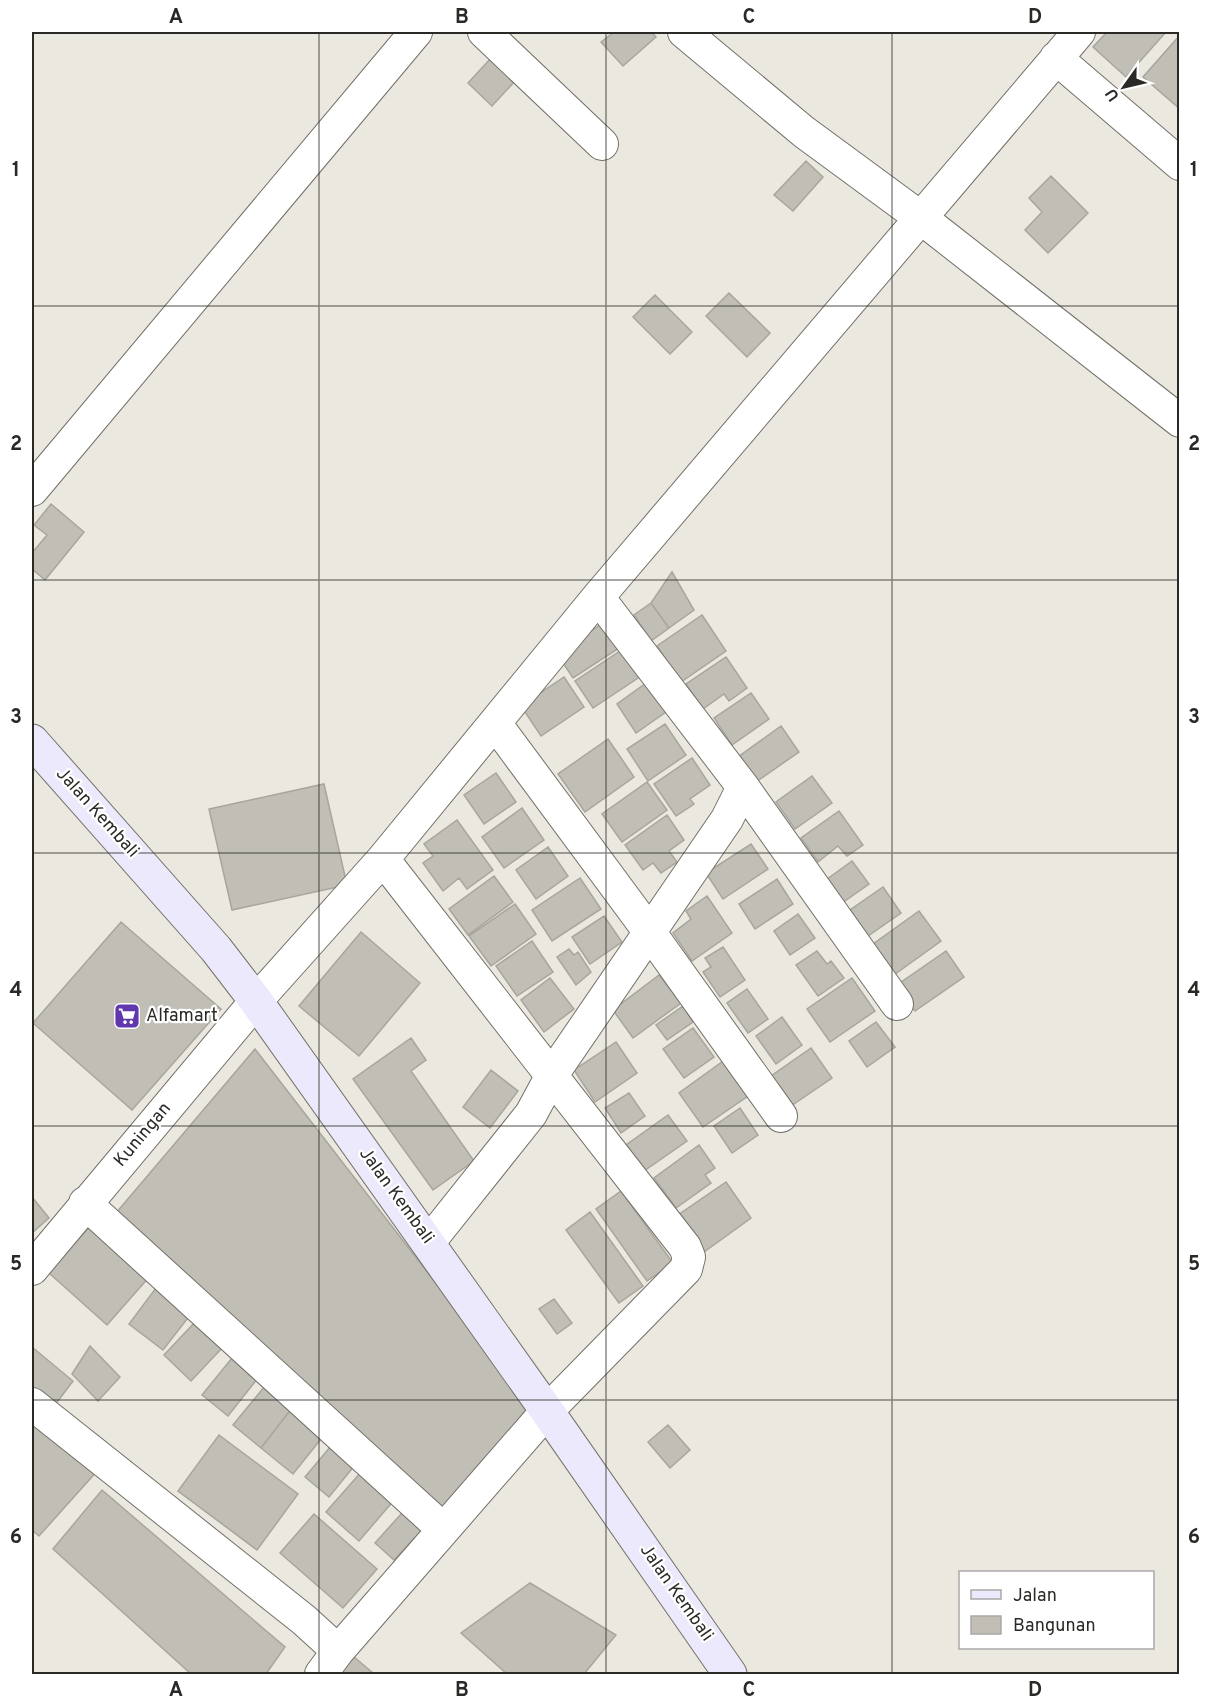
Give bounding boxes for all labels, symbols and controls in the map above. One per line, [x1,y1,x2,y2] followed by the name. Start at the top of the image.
[169,5,183,31] text: A
[455,5,469,31] text: B
[743,5,755,31] text: C
[1028,5,1042,31] text: D
[1094,57,1154,117] north arrow
[1102,84,1125,105] text: U
[12,158,20,184] text: 1
[1190,158,1198,184] text: 1
[10,432,22,458] text: 2
[1188,432,1200,458] text: 2
[10,705,22,731] text: 3
[1188,705,1200,731] text: 3
[50,763,144,863] street label: Jalan Kembali
[10,978,22,1004] text: 4
[1188,978,1200,1004] text: 4
[112,1001,142,1031] supermarket icon: Alfamart
[146,1005,218,1028] place label: Alfamart
[109,1098,177,1172] street label: Kuningan
[353,1143,439,1249] street label: Jalan Kembali
[10,1252,22,1278] text: 5
[1188,1252,1200,1278] text: 5
[10,1525,22,1551] text: 6
[1188,1525,1200,1551] text: 6
[634,1540,718,1646] street label: Jalan Kembali
[959,1571,1154,1649] legend
[1013,1585,1057,1608] text: Jalan
[1013,1615,1096,1638] text: Bangunan
[169,1678,183,1704] text: A
[455,1678,469,1704] text: B
[743,1678,755,1704] text: C
[1028,1678,1042,1704] text: D

